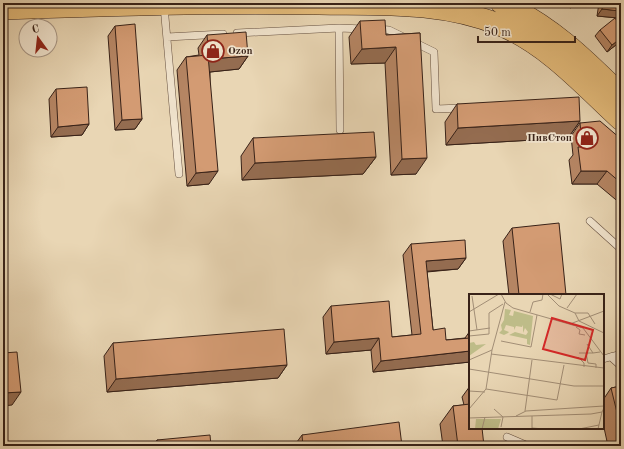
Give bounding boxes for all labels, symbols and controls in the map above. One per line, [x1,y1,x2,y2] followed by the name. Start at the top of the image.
[18,18,58,58] north arrow
[478,18,575,44] scale bar
[31,24,41,36] text: С
[484,26,511,39] text: 50 m
[200,38,226,64] shop icon: Ozon
[228,46,253,57] place label: Ozon
[574,125,600,151] shop icon: ПивСтоп
[527,133,572,144] place label: ПивСтоп
[469,294,604,429] inset map

